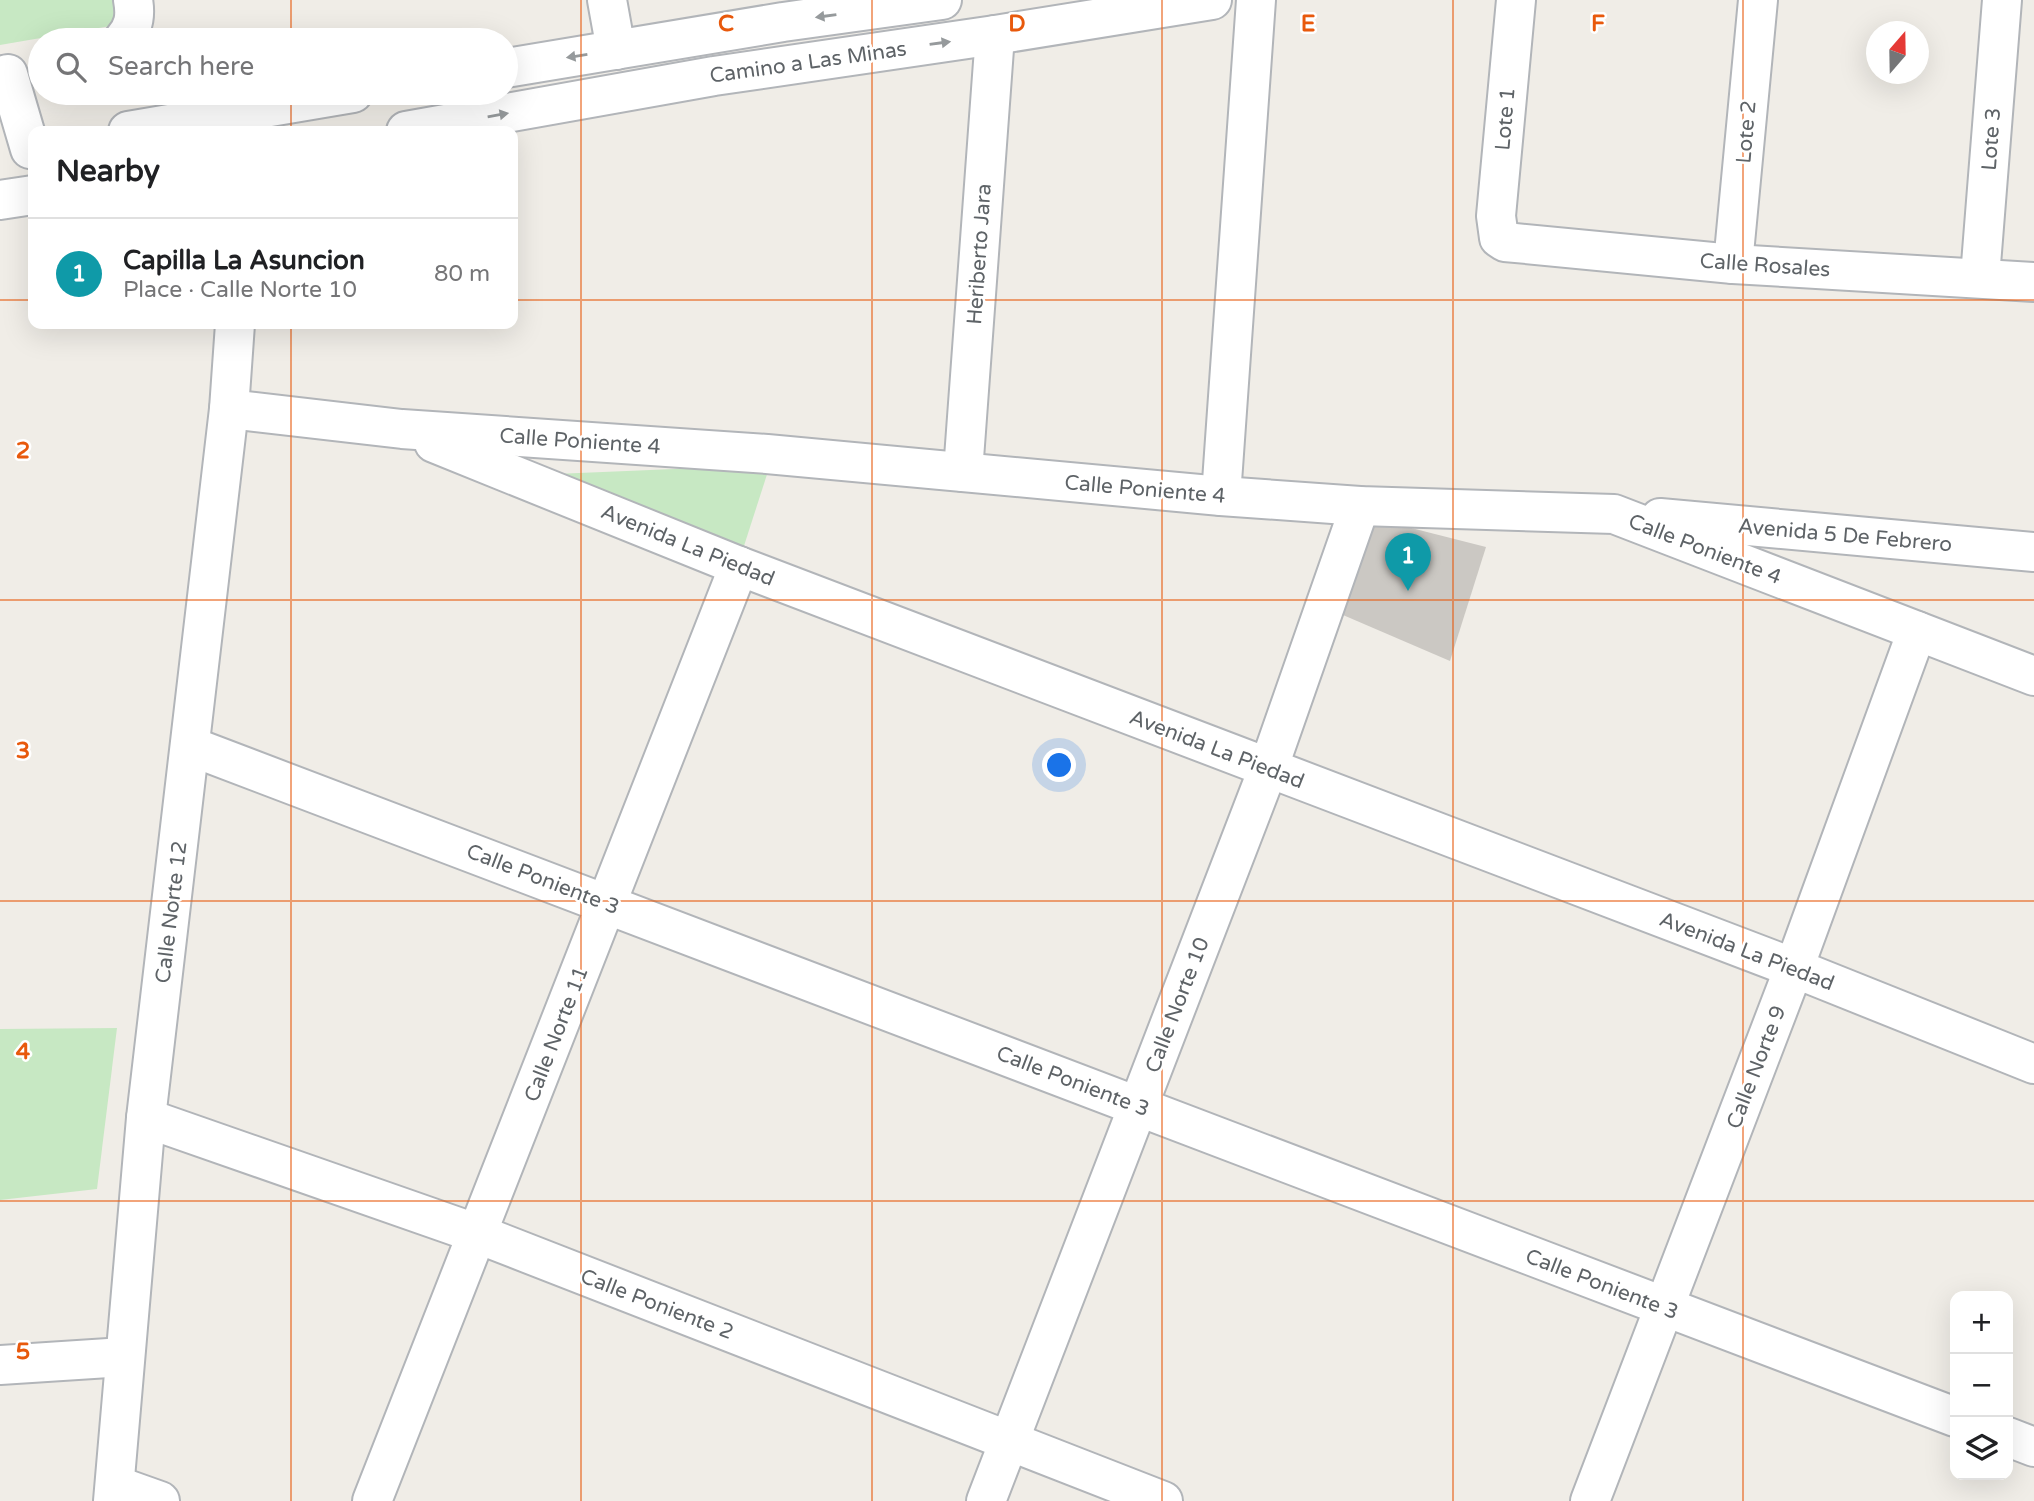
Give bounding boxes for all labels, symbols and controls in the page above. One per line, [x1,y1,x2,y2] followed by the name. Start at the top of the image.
[718,10,734,38] text: C
[1008,10,1026,38] text: D
[1301,10,1315,38] text: E
[1591,10,1605,38] text: F
[815,11,837,22] one-way arrow
[1866,21,1929,84] north arrow
[28,28,518,105] search box
[708,36,908,89] street label: Camino a Las Minas
[929,37,951,48] one-way arrow
[52,48,90,86] icon: search
[108,51,254,82] text: Search here
[566,51,588,62] one-way arrow
[1490,86,1521,152] street label: Lote 1
[1731,99,1762,165] street label: Lote 2
[1977,107,2006,171] street label: Lote 3
[487,109,509,120] one-way arrow
[56,153,160,190] text: Nearby
[962,183,997,325] street label: Heriberto Jara
[123,245,365,276] text: Capilla La Asuncion
[1699,248,1831,283] street label: Calle Rosales
[72,260,86,288] text: 1
[434,260,490,288] text: 80 m
[123,276,357,304] text: Place · Calle Norte 10
[498,423,661,460] street label: Calle Poniente 4
[16,437,30,465] text: 2
[1063,470,1227,509] street label: Calle Poniente 4
[597,499,778,592] street label: Avenida La Piedad
[1625,509,1785,590] street label: Calle Poniente 4
[1737,514,1953,557] street label: Avenida 5 De Febrero
[1385,533,1431,591] pin: 1
[1126,705,1308,794] street label: Avenida La Piedad
[16,737,30,765] text: 3
[1042,748,1076,782] your location
[150,839,193,985] street label: Calle Norte 12
[463,839,623,920] street label: Calle Poniente 3
[1656,907,1838,996] street label: Avenida La Piedad
[1140,934,1215,1076] street label: Calle Norte 10
[519,963,594,1105] street label: Calle Norte 11
[1722,1002,1791,1132] street label: Calle Norte 9
[16,1038,31,1066] text: 4
[993,1041,1153,1122] street label: Calle Poniente 3
[1522,1244,1682,1325] street label: Calle Poniente 3
[577,1264,737,1345] street label: Calle Poniente 2
[1950,1291,2013,1480] map controls
[1950,1291,2013,1354] button: +
[16,1338,30,1366] text: 5
[1950,1354,2013,1417] button: −
[1950,1417,2013,1480] button: layers

